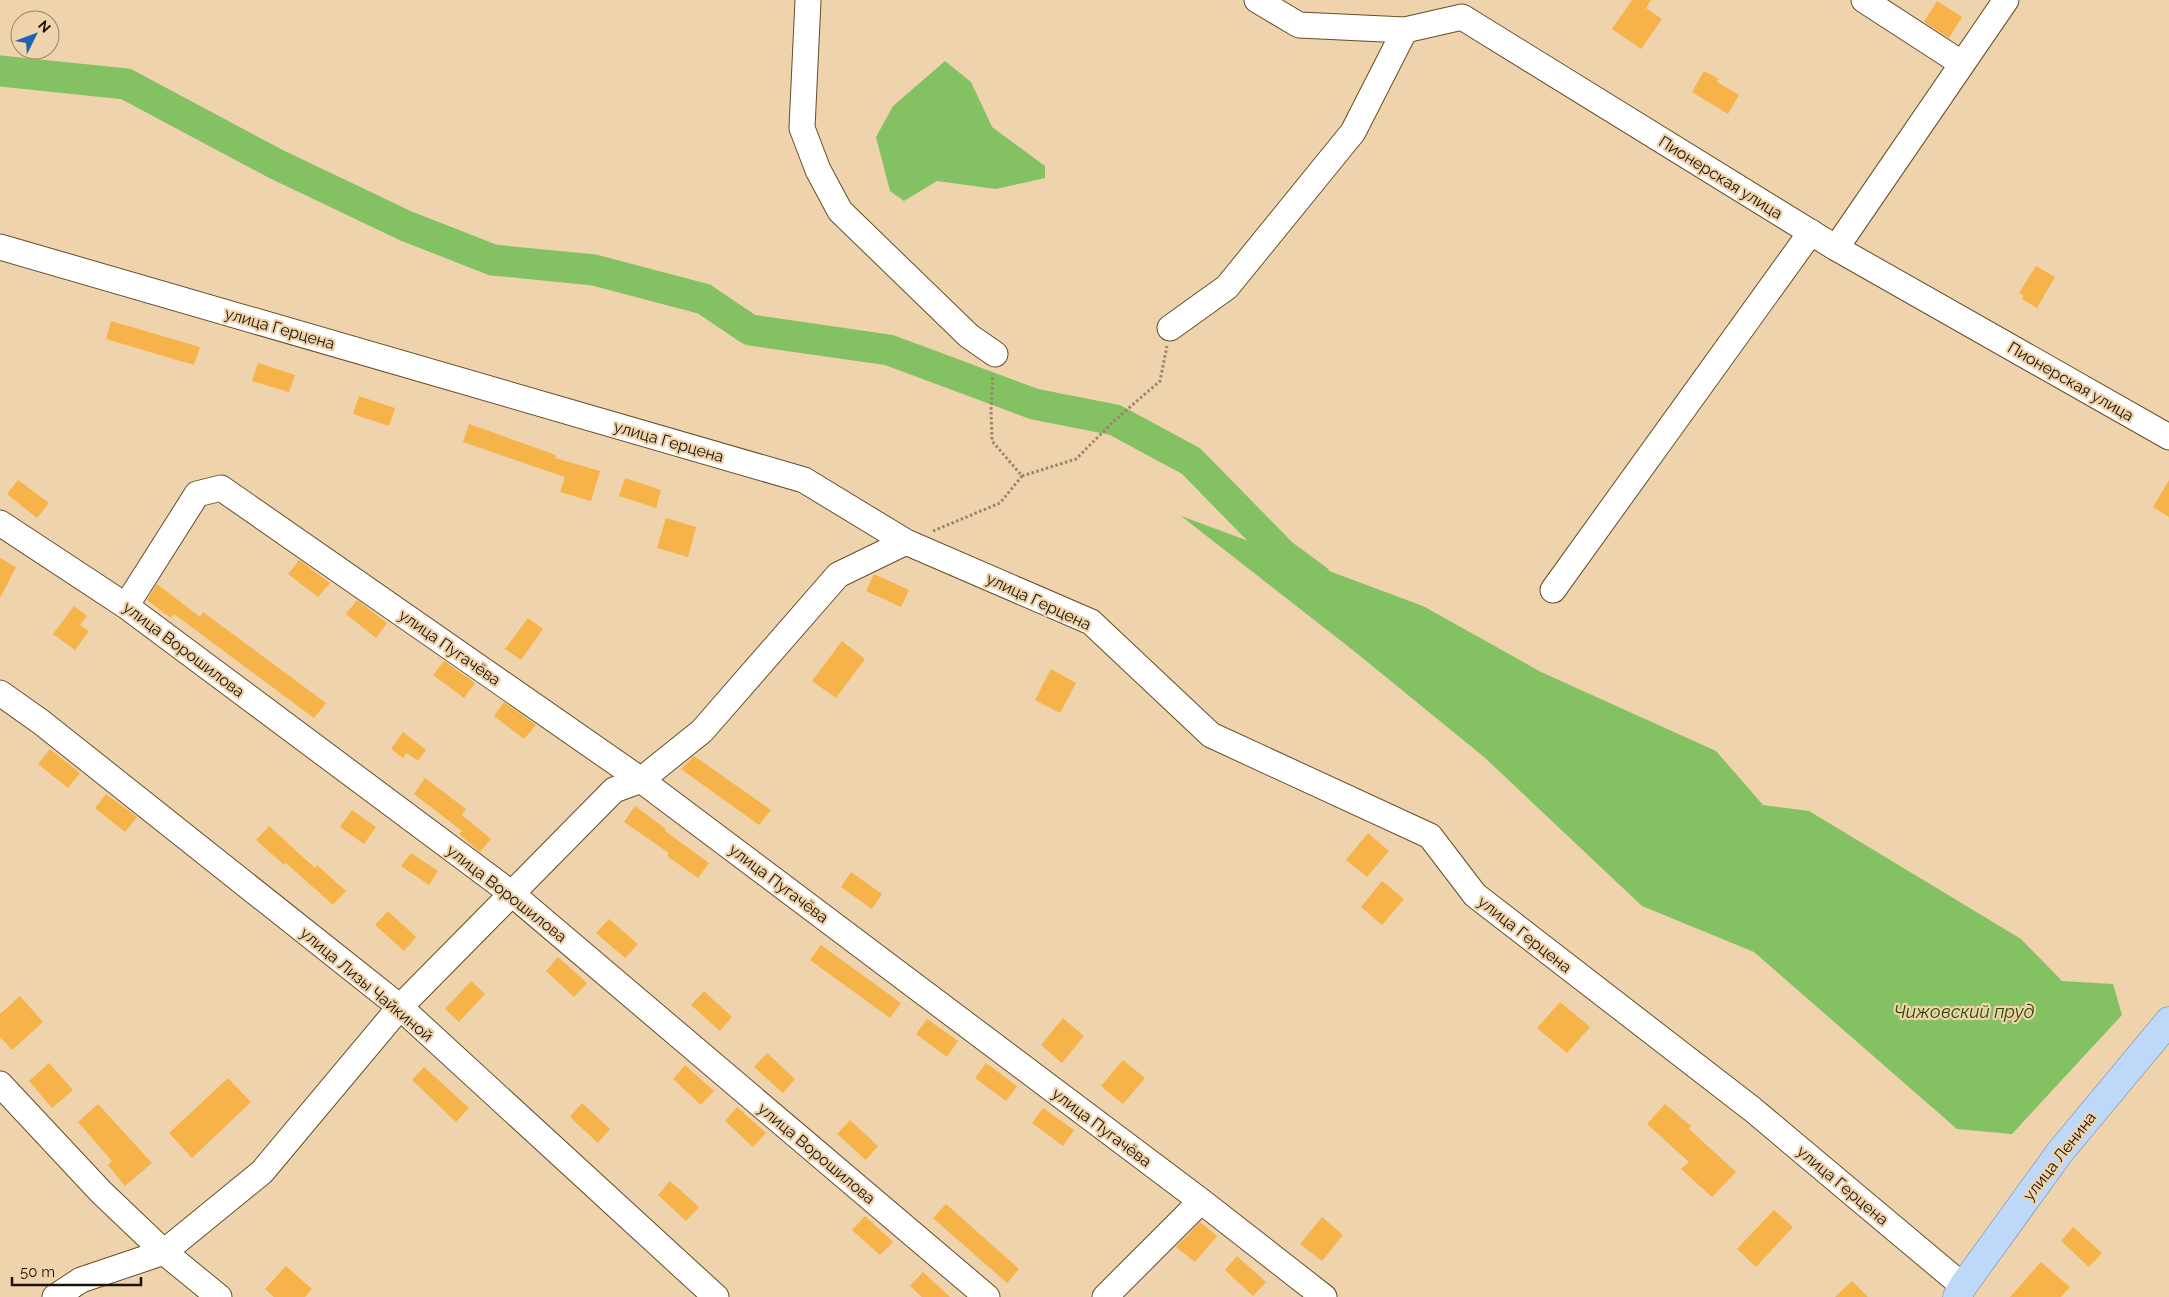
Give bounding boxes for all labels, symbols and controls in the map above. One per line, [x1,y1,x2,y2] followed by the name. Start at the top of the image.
[10,10,60,60] north arrow
[35,17,54,36] text: N
[1655,132,1786,223] street label: Пионерская улица
[223,304,337,353] street label: улица Герцена
[2004,338,2137,425] street label: Пионерская улица
[612,417,726,466] street label: улица Герцена
[983,569,1094,634] street label: улица Герцена
[119,598,248,701] street label: улица Ворошилова
[395,605,504,689] street label: улица Пугачёва
[725,840,832,927] street label: улица Пугачёва
[443,841,570,946] street label: улица Ворошилова
[1474,892,1575,977] street label: улица Герцена
[296,923,437,1045] street label: улица Лизы Чайкиной
[1894,1001,2034,1022] water label: Чижовский пруд
[1048,1084,1155,1171] street label: улица Пугачёва
[754,1099,879,1208] street label: улица Ворошилова
[2019,1108,2100,1204] street label: улица Ленина
[1793,1142,1892,1229] street label: улица Герцена
[12,1254,141,1286] scale bar
[20,1263,55,1281] text: 50 m

